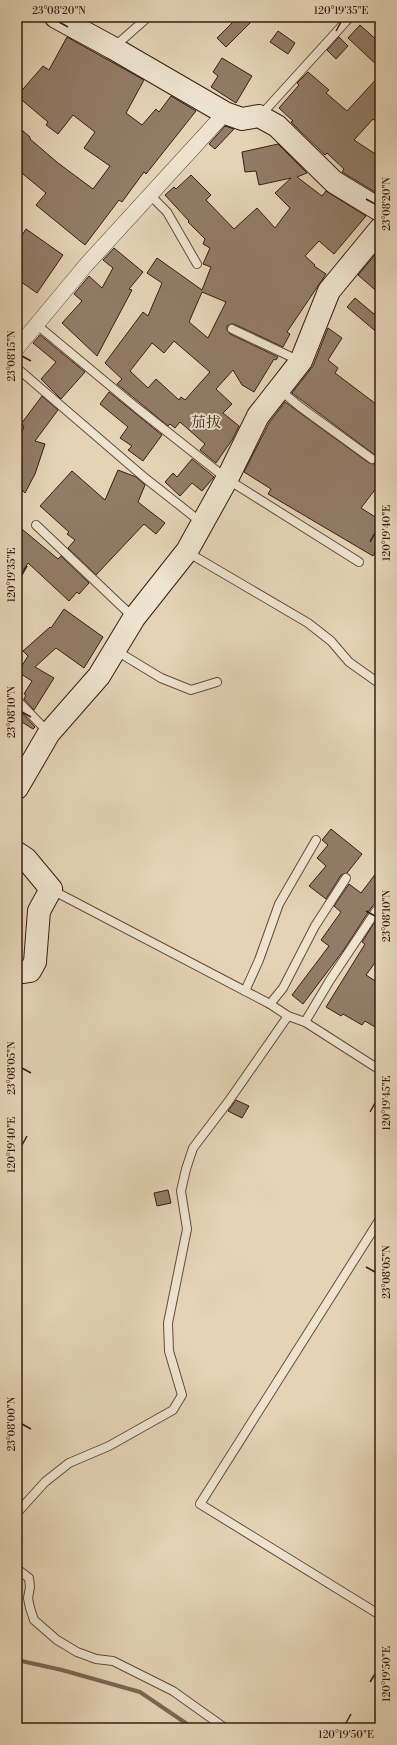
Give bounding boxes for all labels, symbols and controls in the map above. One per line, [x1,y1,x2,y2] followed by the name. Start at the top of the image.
[32,5,86,17] text: 23°08'20"N
[314,5,368,17] text: 120°19'35"E
[381,177,393,231] text: 23°08'20"N
[6,330,18,382] text: 23°08'15"N
[191,413,221,432] district label: 茄拔
[381,505,393,561] text: 120°19'40"E
[6,548,18,602] text: 120°19'35"E
[6,686,18,738] text: 23°08'10"N
[381,890,393,942] text: 23°08'10"N
[6,1041,18,1095] text: 23°08'05"N
[381,1075,393,1131] text: 120°19'45"E
[6,1117,18,1173] text: 120°19'40"E
[381,1245,393,1299] text: 23°08'05"N
[6,1396,18,1451] text: 23°08'00"N
[381,1646,393,1702] text: 120°19'50"E
[318,1729,374,1741] text: 120°19'50"E

